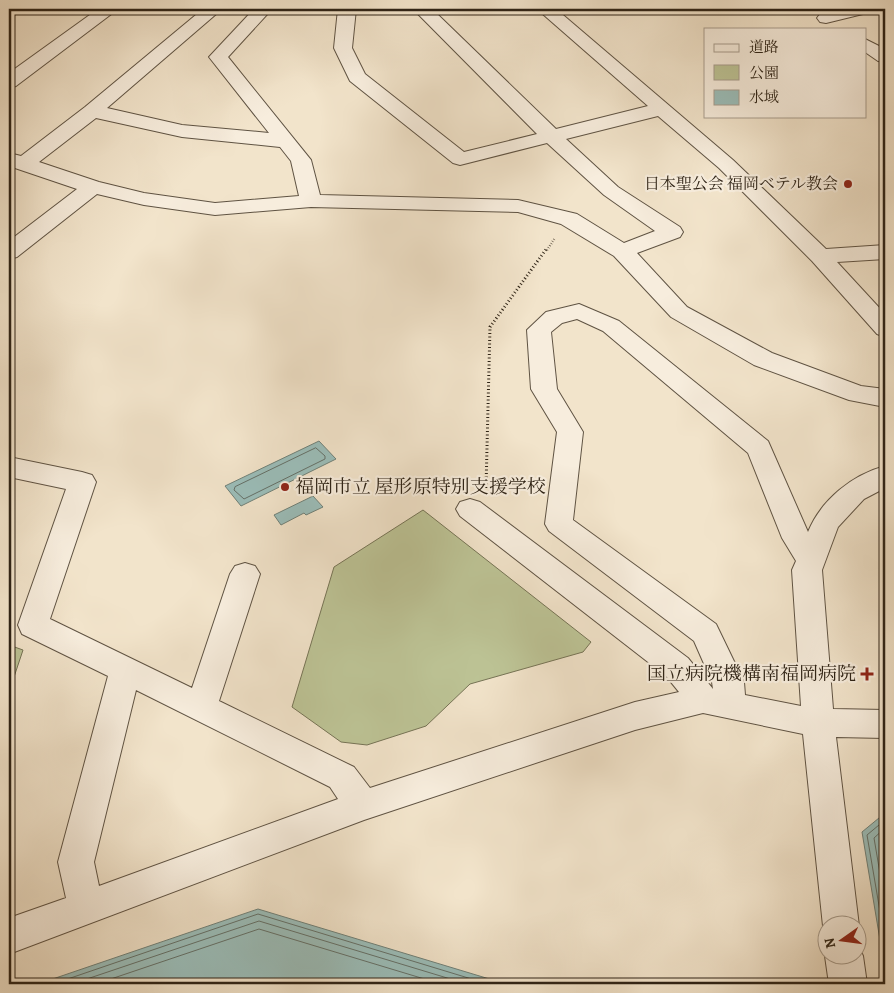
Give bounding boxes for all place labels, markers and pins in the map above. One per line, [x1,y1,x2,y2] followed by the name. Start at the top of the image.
[644,173,838,195] place label: 日本聖公会 福岡ベテル教会
[842,178,854,190] marker: 日本聖公会 福岡ベテル教会
[295,474,546,500] place label: 福岡市立 屋形原特別支援学校
[279,481,291,493] marker: 福岡市立 屋形原特別支援学校
[647,661,856,687] place label: 国立病院機構南福岡病院
[860,667,874,681] marker: 国立病院機構南福岡病院

